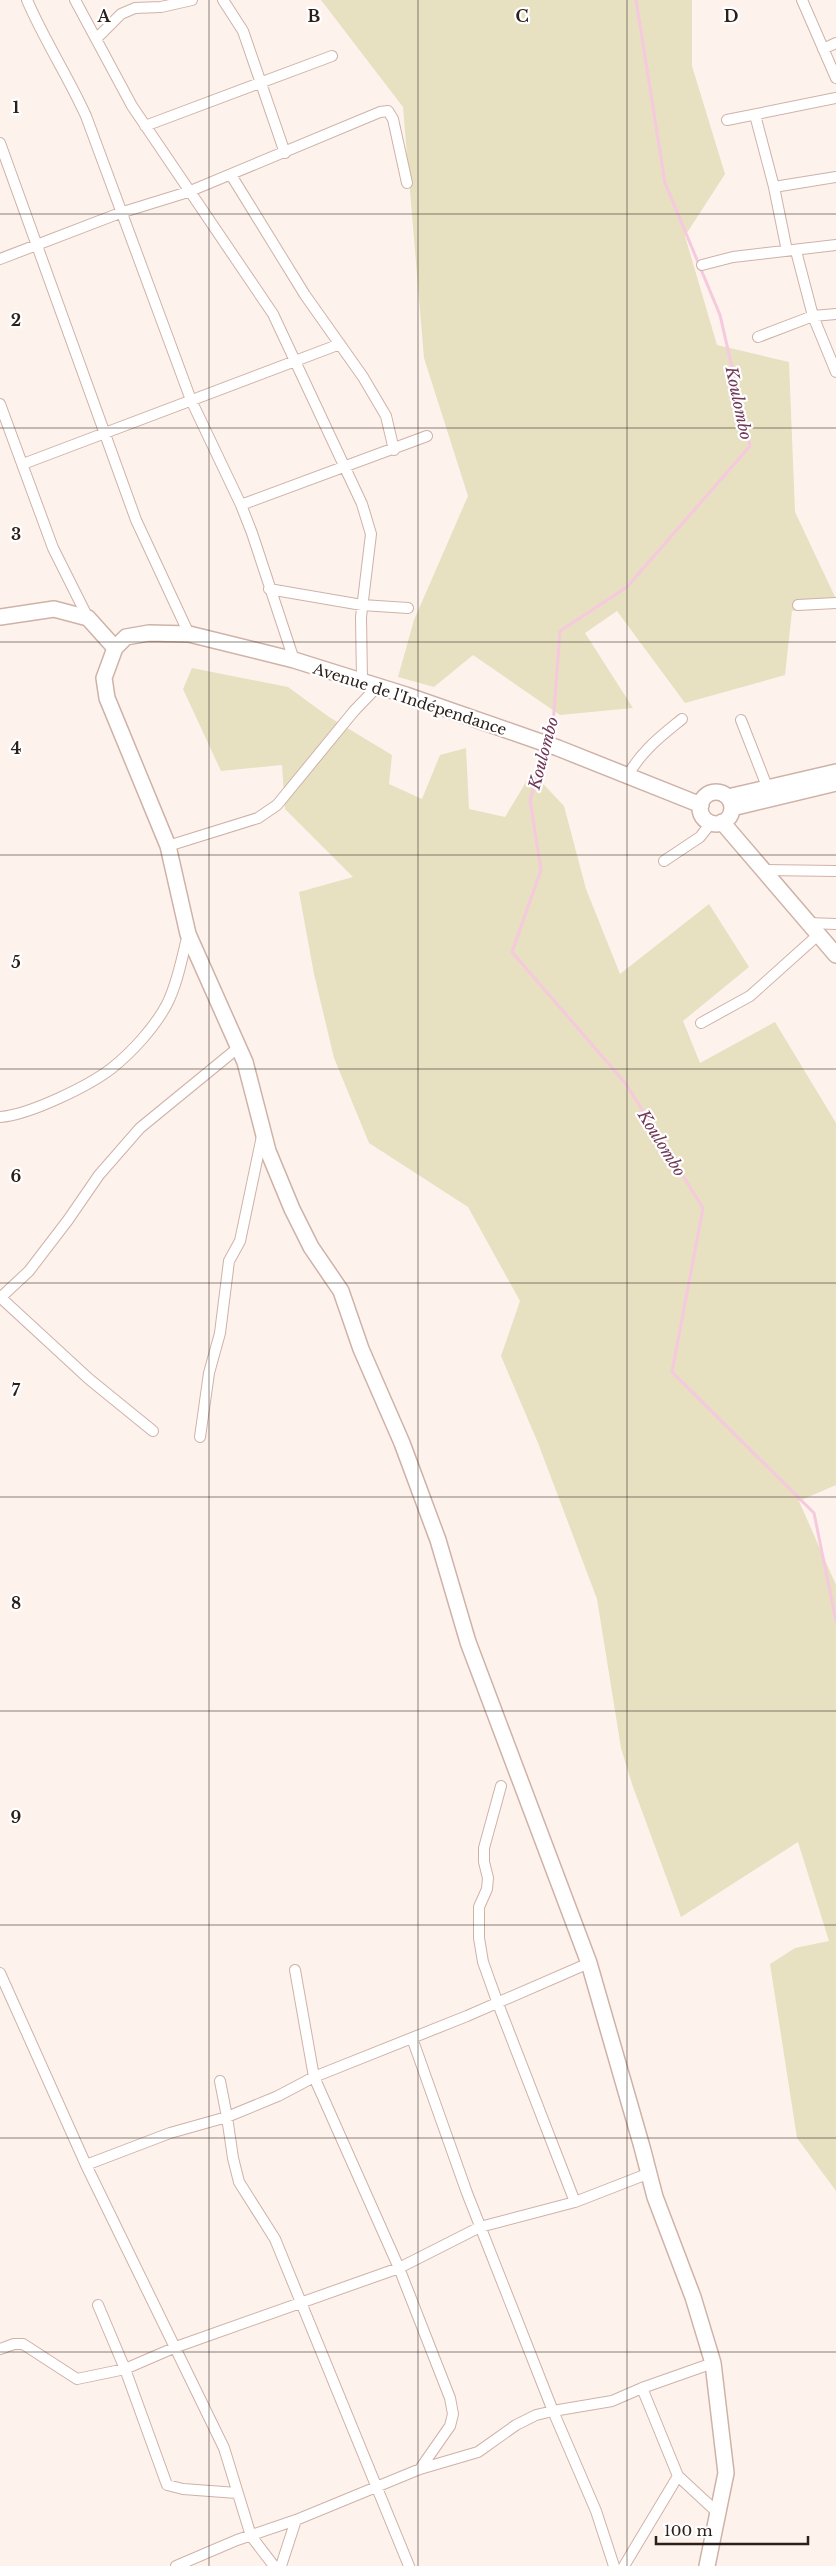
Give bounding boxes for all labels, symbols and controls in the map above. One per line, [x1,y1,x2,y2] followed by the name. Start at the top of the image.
[97,6,112,26] text: A
[308,6,321,26] text: B
[515,6,529,26] text: C
[724,6,738,26] text: D
[13,97,20,117] text: 1
[11,310,21,330] text: 2
[721,363,757,442] water label: Koulombo
[11,524,21,544] text: 3
[310,658,509,739] street label: Avenue de l'Indépendance
[523,714,562,793] water label: Koulombo
[11,738,21,758] text: 4
[11,952,21,972] text: 5
[633,1105,690,1180] water label: Koulombo
[11,1166,22,1186] text: 6
[12,1380,21,1400] text: 7
[11,1593,21,1613] text: 8
[11,1807,22,1827] text: 9
[656,2514,808,2546] scale bar
[664,2521,713,2540] text: 100 m

